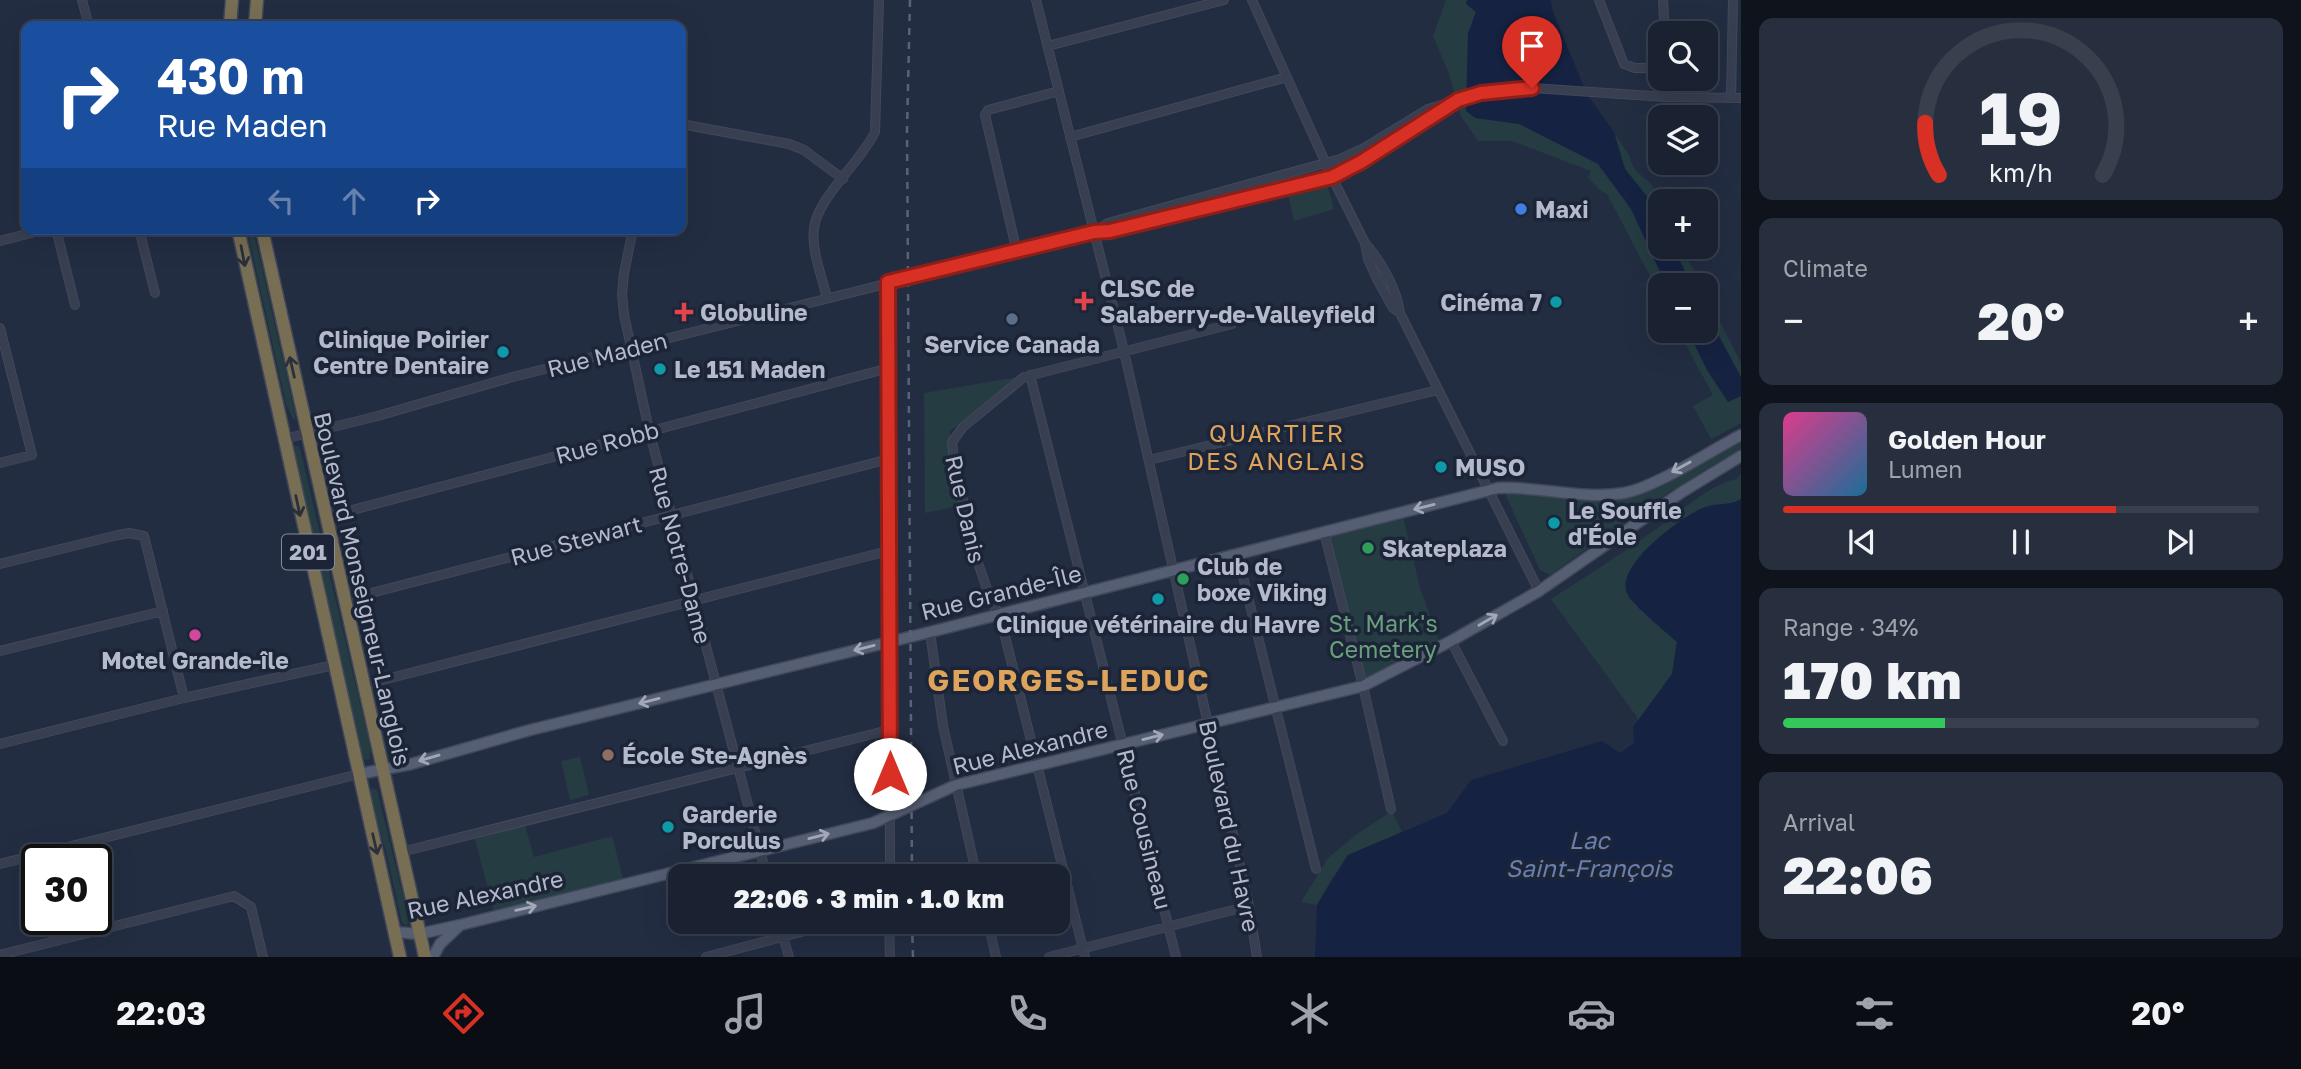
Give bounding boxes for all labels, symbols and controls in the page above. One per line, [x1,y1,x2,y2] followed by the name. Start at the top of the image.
[1502,16,1562,88] pin
[1648,21,1718,343] map controls
[1648,21,1718,91] button: search
[1513,27,1551,65] icon: arrive
[157,46,305,105] text: 430 m
[42,49,133,140] icon: right
[1979,74,2063,161] text: 19
[1648,105,1718,175] button: layers
[157,106,328,144] text: Rue Maden
[1989,157,2053,188] text: km/h
[262,182,300,220] icon: left
[335,182,373,220] icon: ahead
[408,182,446,220] icon: right
[1648,189,1718,259] button: +
[1535,195,1588,223] place label: Maxi
[1513,201,1529,217] marker: Maxi
[237,244,250,267] one-way arrow
[1783,254,1868,282] text: Climate
[1648,273,1718,343] button: −
[1100,274,1375,328] place label: CLSC de Salaberry-de-Valleyfield
[1440,288,1542,316] place label: Cinéma 7
[1978,289,2064,351] text: 20°
[1074,291,1094,311] marker: CLSC de Salaberry-de-Valleyfield
[1548,294,1564,310] marker: Cinéma 7
[700,298,808,326] place label: Globuline
[1783,298,1804,343] text: −
[2238,298,2259,343] text: +
[674,302,694,322] marker: Globuline
[1004,311,1020,327] marker: Service Canada
[313,325,489,379] place label: Clinique Poirier Centre Dentaire
[544,326,670,382] street label: Rue Maden
[924,330,1100,358] place label: Service Canada
[495,344,511,360] marker: Clinique Poirier Centre Dentaire
[674,355,825,383] place label: Le 151 Maden
[285,356,298,379] one-way arrow
[652,361,668,377] marker: Le 151 Maden
[309,409,417,769] street label: Boulevard Monseigneur-Langlois
[552,415,662,469] street label: Rue Robb
[1187,418,1367,475] district label: QUARTIER DES ANGLAIS
[1888,424,2046,455] text: Golden Hour
[940,452,992,566] street label: Rue Danis
[1455,453,1525,481] place label: MUSO
[1888,455,1962,483] text: Lumen
[1433,459,1449,475] marker: MUSO
[1671,460,1691,474] one-way arrow
[644,463,718,647] street label: Rue Notre-Dame
[292,494,306,517] one-way arrow
[1568,496,1682,550] place label: Le Souffle d'Éole
[1413,501,1436,514] one-way arrow
[507,509,645,571] street label: Rue Stewart
[1546,515,1562,531] marker: Le Souffle d'Éole
[1843,523,1881,561] icon: previous
[2002,523,2040,561] icon: pause
[2161,523,2199,561] icon: next
[282,534,334,570] road number: 201
[1382,534,1507,562] place label: Skateplaza
[1360,540,1376,556] marker: Skateplaza
[1197,552,1327,606] place label: Club de boxe Viking
[918,559,1084,625] street label: Rue Grande-Île
[1175,571,1191,587] marker: Club de boxe Viking
[1150,591,1166,607] marker: Clinique vétérinaire du Havre
[1328,609,1438,663] park label: St. Mark's Cemetery
[996,610,1320,638] place label: Clinique vétérinaire du Havre
[1478,613,1498,627] one-way arrow
[1783,613,1918,641] text: Range · 34%
[187,627,203,643] marker: Motel Grande-île
[853,642,876,655] one-way arrow
[101,646,289,674] place label: Motel Grande-île
[1783,648,1962,710] text: 170 km
[927,662,1211,698] district label: GEORGES-LEDUC
[638,695,661,708] one-way arrow
[950,714,1110,780] street label: Rue Alexandre
[1194,718,1266,934] street label: Boulevard du Havre
[1141,730,1164,743] one-way arrow
[853,737,927,811] position arrow
[622,741,808,769] place label: École Ste-Agnès
[1112,746,1178,912] street label: Rue Cousineau
[600,747,616,763] marker: École Ste-Agnès
[418,753,440,766] one-way arrow
[682,800,781,854] place label: Garderie Porculus
[1783,808,1855,836] text: Arrival
[660,819,676,835] marker: Garderie Porculus
[1506,825,1674,883] water label: Lac Saint-François
[807,829,830,842] one-way arrow
[368,832,382,855] one-way arrow
[1783,843,1933,905] text: 22:06
[21,844,112,935] speed limit sign: 30
[404,864,566,924] street label: Rue Alexandre
[734,883,1004,914] text: 22:06 · 3 min · 1.0 km
[515,901,537,914] one-way arrow
[439,989,488,1038] icon: directions
[721,989,770,1038] icon: music
[1003,989,1052,1038] icon: phone
[1285,989,1334,1038] icon: climate
[1567,989,1616,1038] icon: car
[1850,989,1899,1038] icon: filters
[117,994,206,1032] text: 22:03
[2132,994,2184,1032] text: 20°

